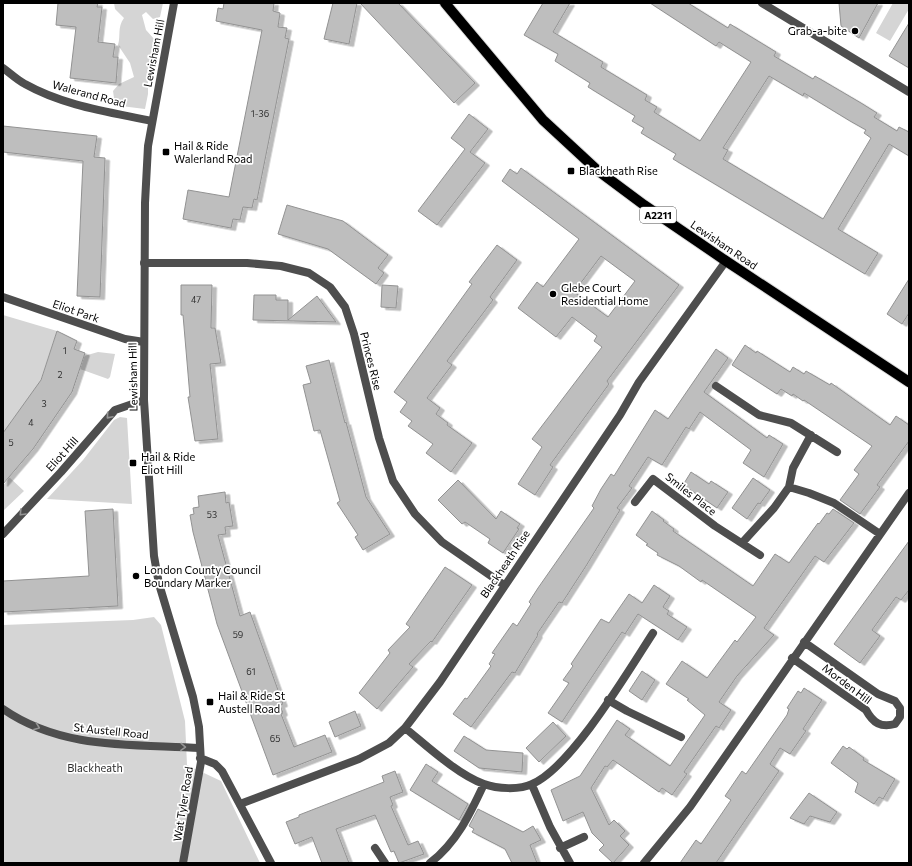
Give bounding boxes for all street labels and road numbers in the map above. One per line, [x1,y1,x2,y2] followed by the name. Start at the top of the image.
[141,18,166,88] street label: Lewisham Hill
[51,77,127,110] street label: Walerand Road
[640,207,676,223] road number: A2211
[688,217,760,272] street label: Lewisham Road
[51,297,101,325] street label: Eliot Park
[358,330,385,392] street label: Princes Rise
[125,342,140,412] street label: Lewisham Hill
[43,434,80,474] street label: Eliot Hill
[663,470,720,518] street label: Smiles Place
[477,527,532,600] street label: Blackheath Rise
[820,661,875,706] street label: Morden Hill
[73,720,149,741] street label: St Austell Road
[170,765,195,842] street label: Wat Tyler Road

